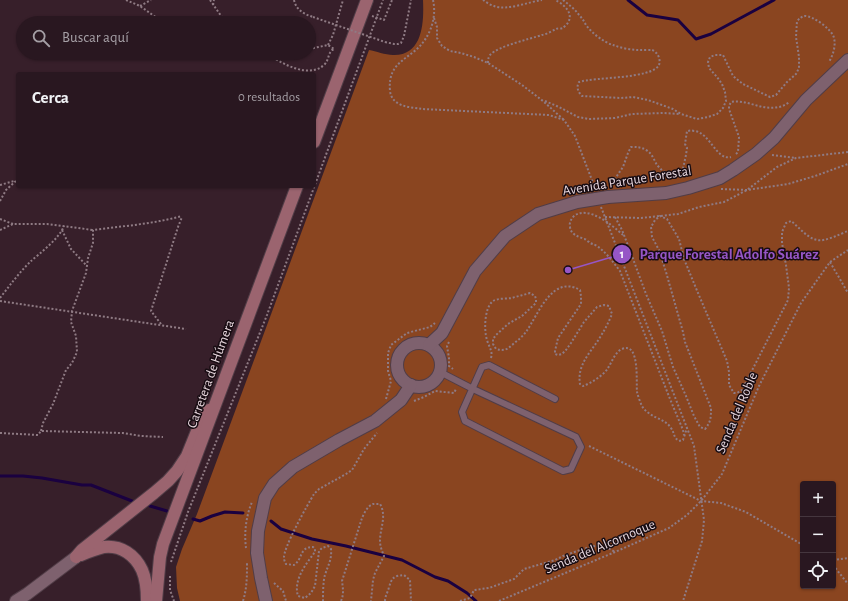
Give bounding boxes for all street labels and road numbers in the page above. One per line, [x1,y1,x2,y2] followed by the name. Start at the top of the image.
[562,164,692,198] street label: Avenida Parque Forestal
[185,318,237,430] street label: Carretera de Húmera
[714,370,760,456] street label: Senda del Roble
[543,517,657,577] street label: Senda del Alcornoque

